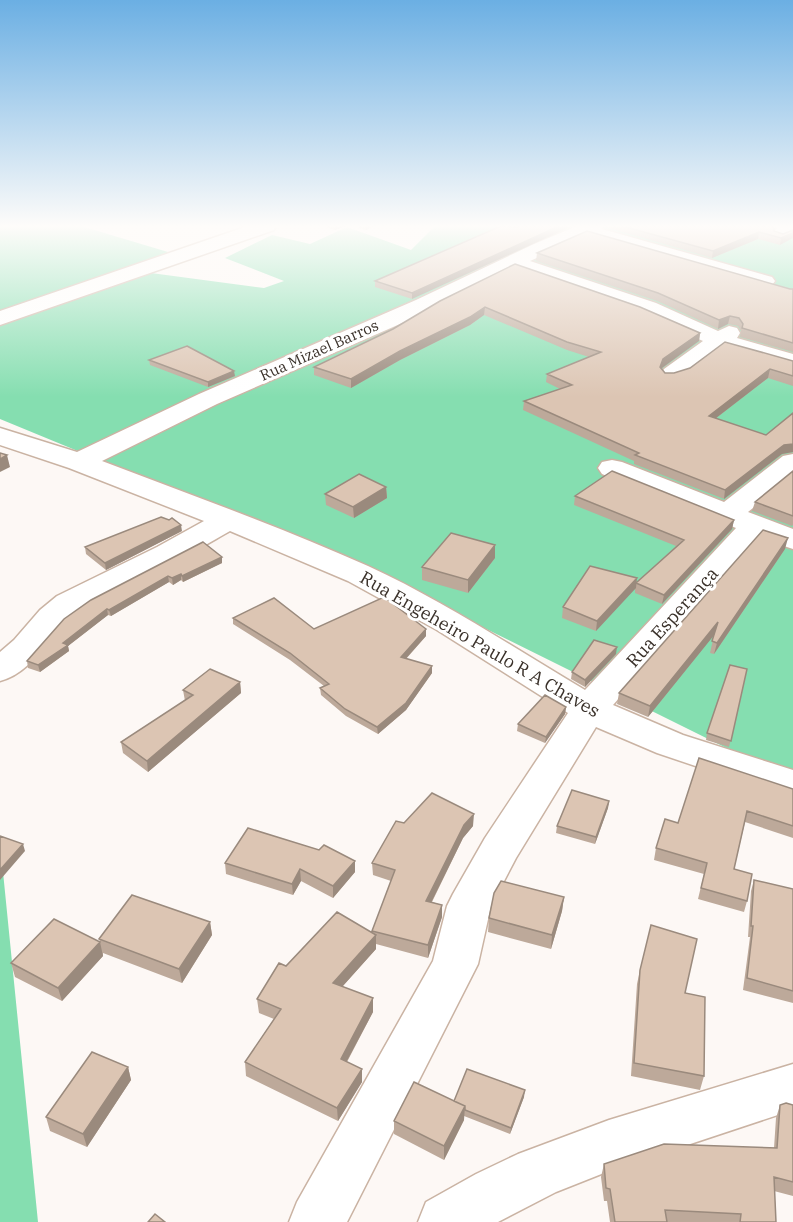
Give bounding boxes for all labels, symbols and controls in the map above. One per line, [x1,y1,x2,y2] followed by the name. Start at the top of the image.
[257,315,381,385] street label: Rua Mizael Barros
[621,562,723,672] street label: Rua Esperança
[356,566,604,722] street label: Rua Engeheiro Paulo R A Chaves

